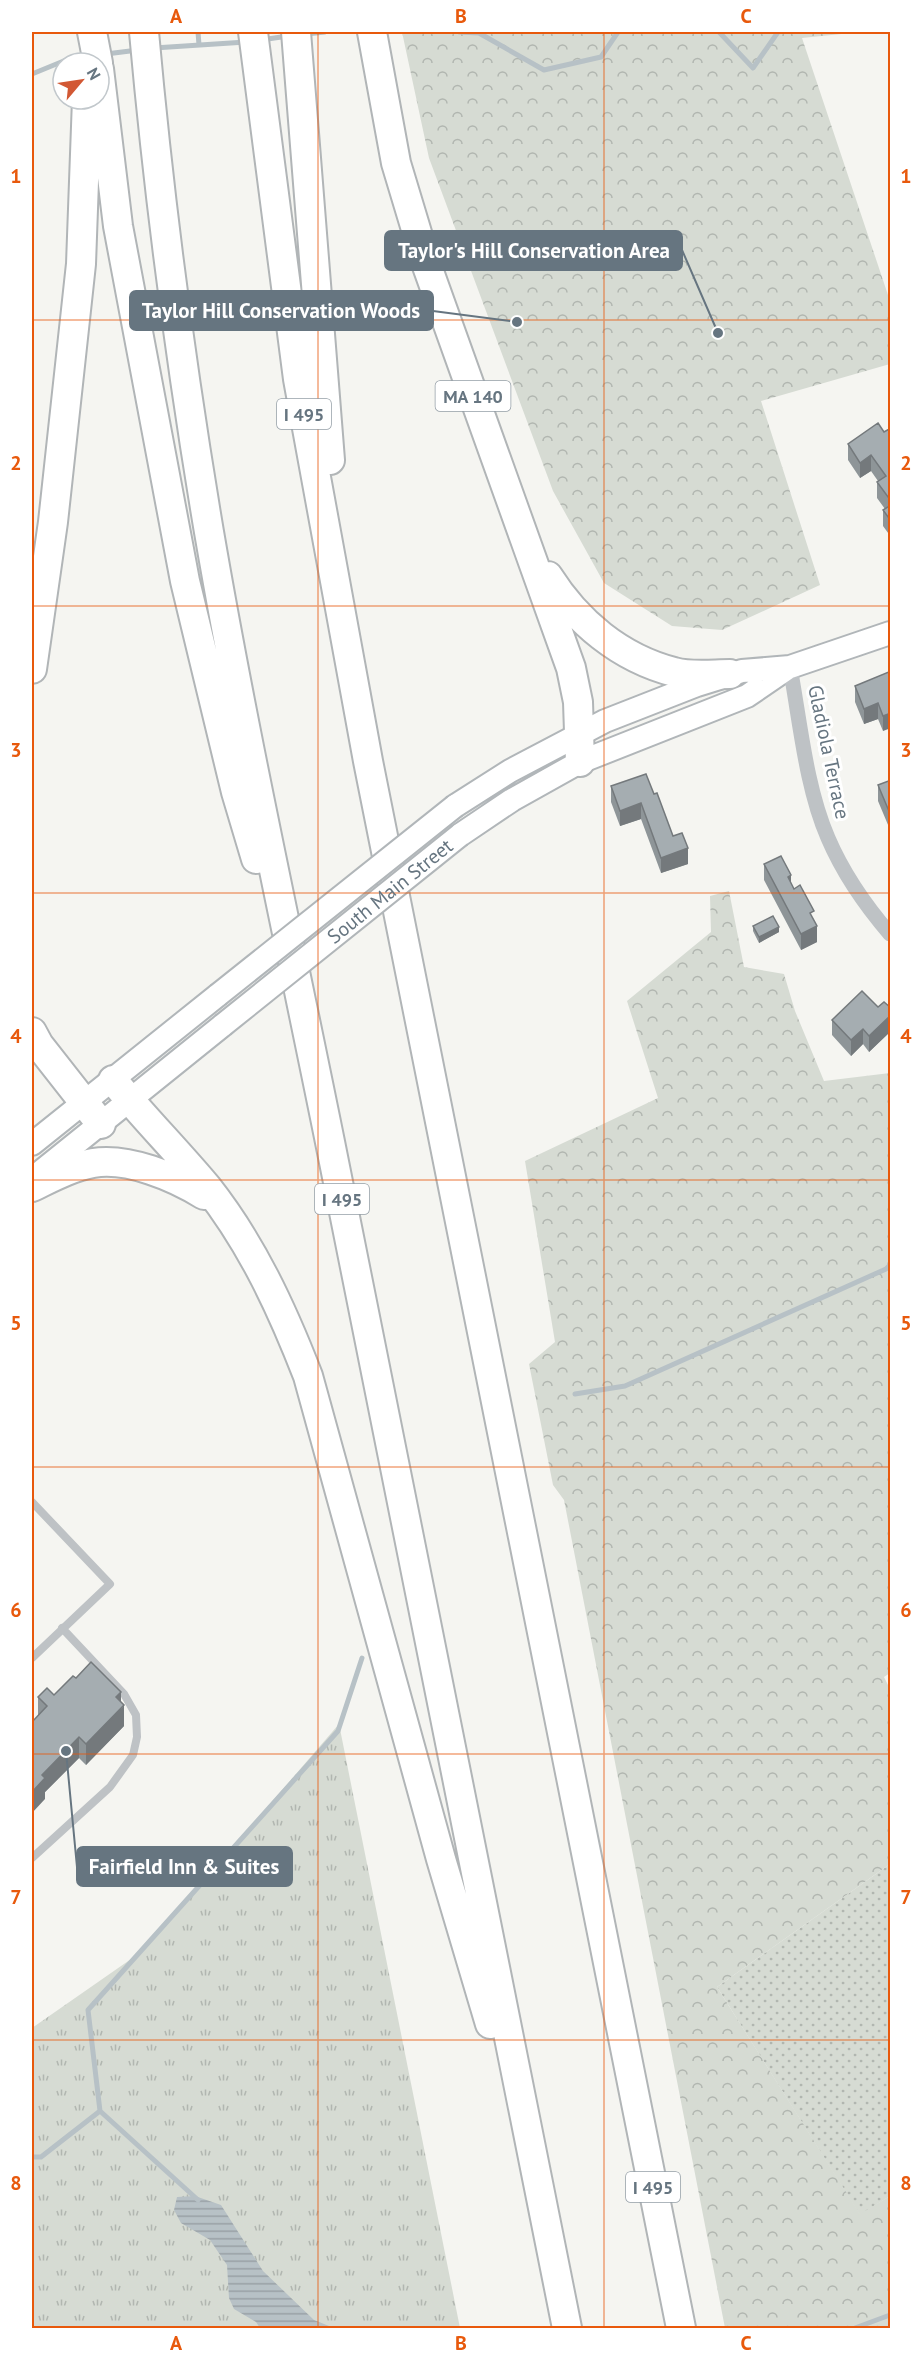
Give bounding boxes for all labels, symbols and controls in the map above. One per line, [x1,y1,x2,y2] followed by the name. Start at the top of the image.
[170,3,183,29] text: A
[455,3,467,29] text: B
[740,3,752,29] text: C
[51,51,111,111] north arrow
[83,64,105,83] text: N
[10,163,22,189] text: 1
[900,163,912,189] text: 1
[385,231,682,270] callout: Taylor's Hill Conservation Area
[398,237,670,264] text: Taylor's Hill Conservation Area
[130,291,433,330] callout: Taylor Hill Conservation Woods
[142,297,420,324] text: Taylor Hill Conservation Woods
[436,381,510,411] road number: MA 140
[277,399,331,429] road number: I 495
[10,450,22,476] text: 2
[900,450,912,476] text: 2
[802,683,856,821] street label: Gladiola Terrace
[10,737,22,763] text: 3
[900,737,912,763] text: 3
[322,833,458,949] street label: South Main Street
[10,1023,22,1049] text: 4
[900,1023,912,1049] text: 4
[315,1184,369,1214] road number: I 495
[10,1310,22,1336] text: 5
[900,1310,912,1336] text: 5
[10,1597,22,1623] text: 6
[900,1597,912,1623] text: 6
[77,1847,292,1886] callout: Fairfield Inn & Suites
[89,1853,279,1880] text: Fairfield Inn & Suites
[10,1884,22,1910] text: 7
[900,1884,912,1910] text: 7
[10,2170,22,2196] text: 8
[900,2170,912,2196] text: 8
[626,2172,680,2202] road number: I 495
[170,2330,183,2356] text: A
[455,2330,467,2356] text: B
[740,2330,752,2356] text: C

